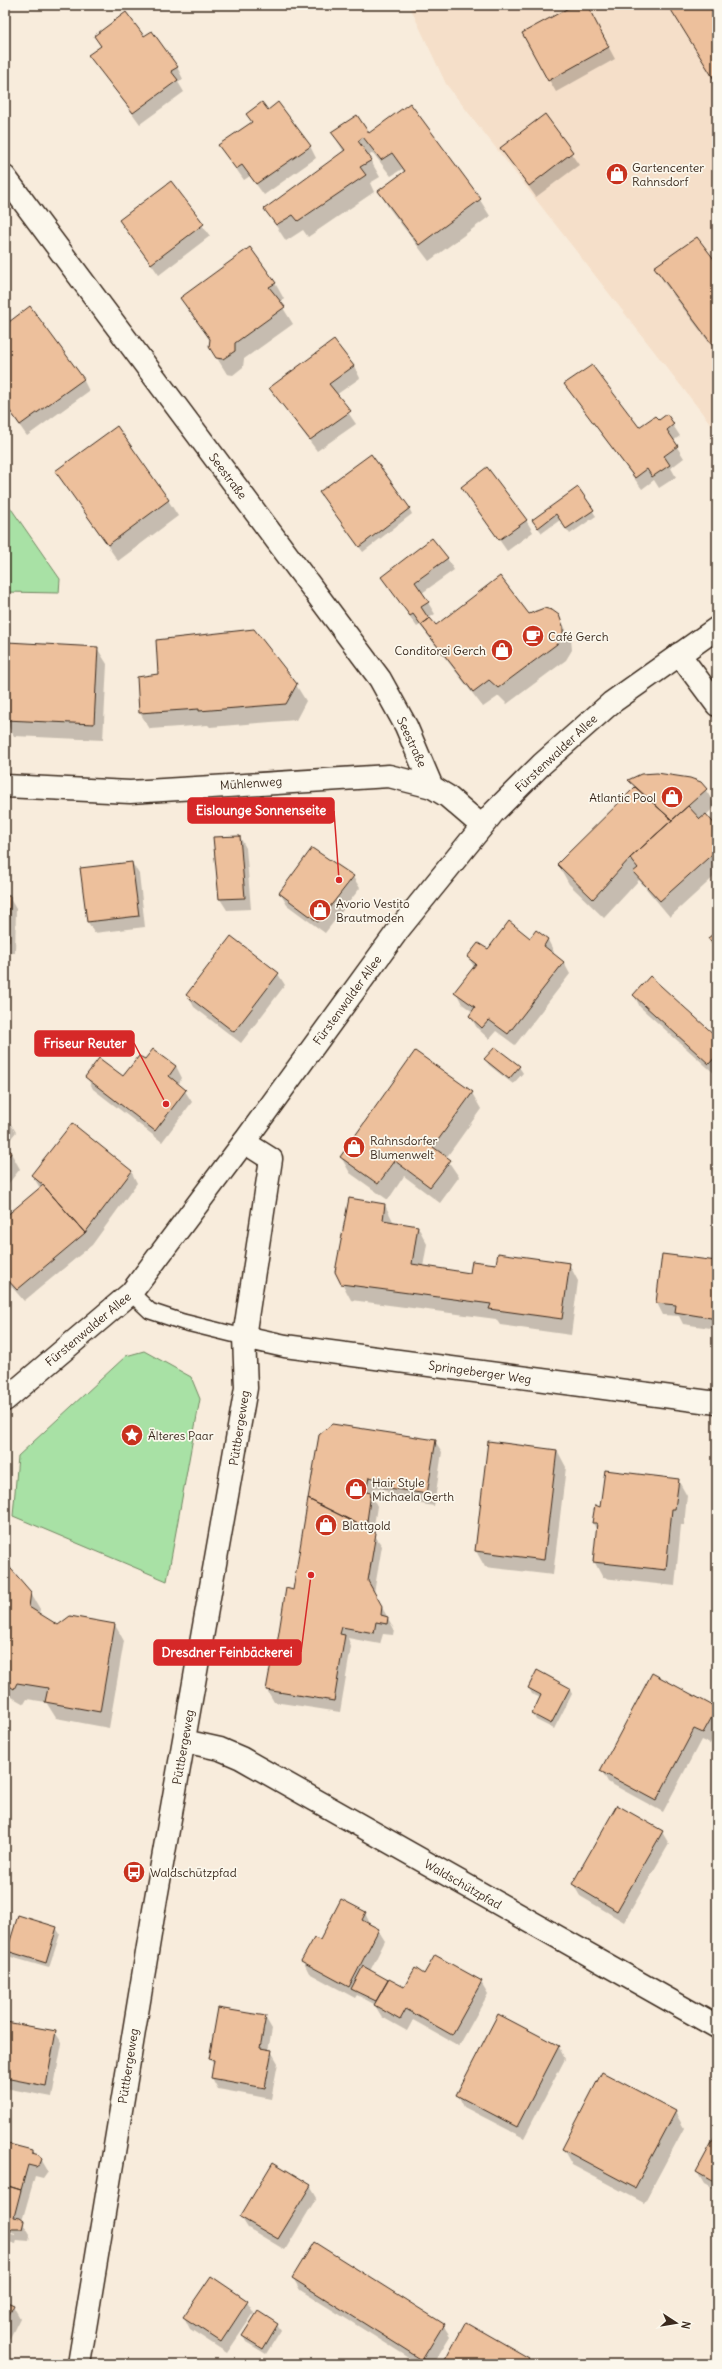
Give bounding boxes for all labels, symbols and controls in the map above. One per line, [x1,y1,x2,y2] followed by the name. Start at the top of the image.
[632,160,704,189] place label: Gartencenter Rahnsdorf
[604,161,630,187] shop icon: Gartencenter Rahnsdorf
[206,450,250,502] street label: Seestraße
[520,623,546,649] cafe icon: Café Gerch
[548,629,609,644] place label: Café Gerch
[489,637,515,663] shop icon: Conditorei Gerch
[394,643,486,658] place label: Conditorei Gerch
[512,711,600,795] street label: Fürstenwalder Allee
[394,714,430,770] street label: Seestraße
[219,773,283,793] street label: Mühlenweg
[659,784,685,810] shop icon: Atlantic Pool
[589,790,656,805] place label: Atlantic Pool
[188,798,334,823] callout: Eislounge Sonnenseite
[196,802,326,819] text: Eislounge Sonnenseite
[336,896,410,925] place label: Avorio Vestito Brautmoden
[307,897,333,923] shop icon: Avorio Vestito Brautmoden
[309,952,385,1048] street label: Fürstenwalder Allee
[35,1031,134,1056] callout: Friseur Reuter
[43,1035,127,1052] text: Friseur Reuter
[370,1133,438,1162] place label: Rahnsdorfer Blumenwelt
[341,1134,367,1160] shop icon: Rahnsdorfer Blumenwelt
[42,1289,134,1369] street label: Fürstenwalder Allee
[428,1357,532,1387] street label: Springeberger Weg
[226,1389,252,1467] street label: Püttbergeweg
[119,1422,145,1448] place icon: Älteres Paar
[148,1428,214,1443] place label: Älteres Paar
[372,1475,454,1504] place label: Hair Style Michaela Gerth
[343,1476,369,1502] shop icon: Hair Style Michaela Gerth
[313,1512,339,1538] shop icon: Blattgold
[342,1518,391,1533] place label: Blattgold
[154,1640,301,1665] callout: Dresdner Feinbäckerei
[161,1644,293,1661] text: Dresdner Feinbäckerei
[169,1708,197,1786] street label: Püttbergeweg
[422,1856,504,1912] street label: Waldschützpfad
[121,1859,147,1885] bus stop icon: Waldschützpfad
[150,1865,237,1880] place label: Waldschützpfad
[115,2027,141,2105] street label: Püttbergeweg
[656,2303,696,2343] north arrow
[678,2320,693,2330] text: N

